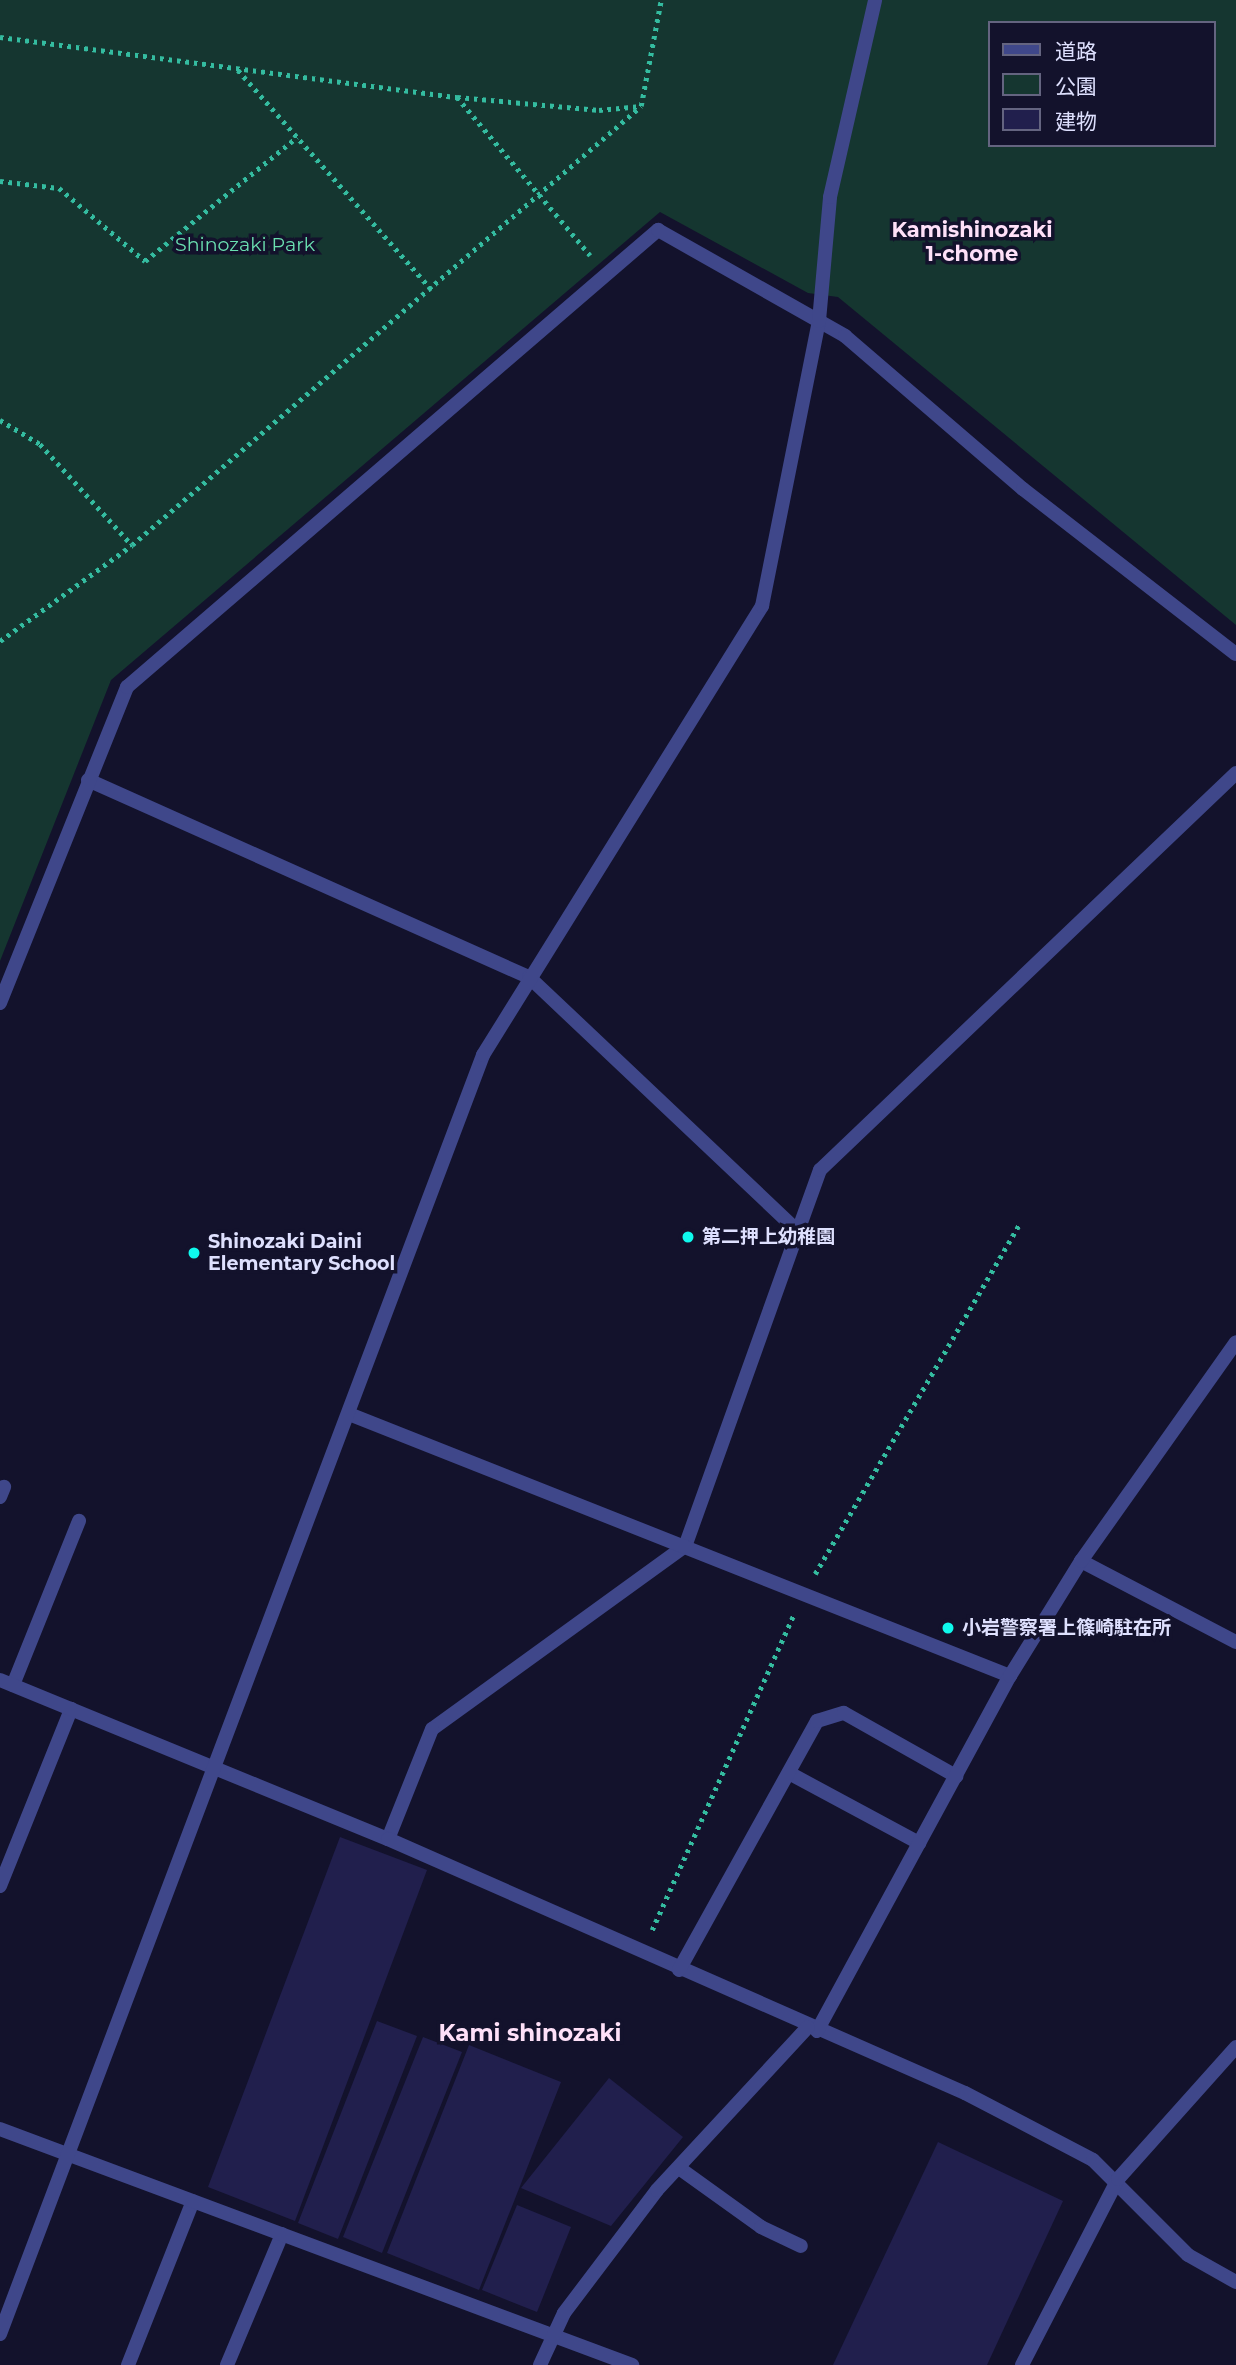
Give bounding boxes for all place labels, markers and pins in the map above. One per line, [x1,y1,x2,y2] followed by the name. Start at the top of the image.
[702,1226,835,1248] place label: 第二押上幼稚園
[680,1229,696,1245] marker: 第二押上幼稚園
[208,1231,395,1275] place label: Shinozaki Daini Elementary School
[186,1245,202,1261] marker: Shinozaki Daini Elementary School
[962,1617,1171,1639] place label: 小岩警察署上篠崎駐在所
[940,1620,956,1636] marker: 小岩警察署上篠崎駐在所

